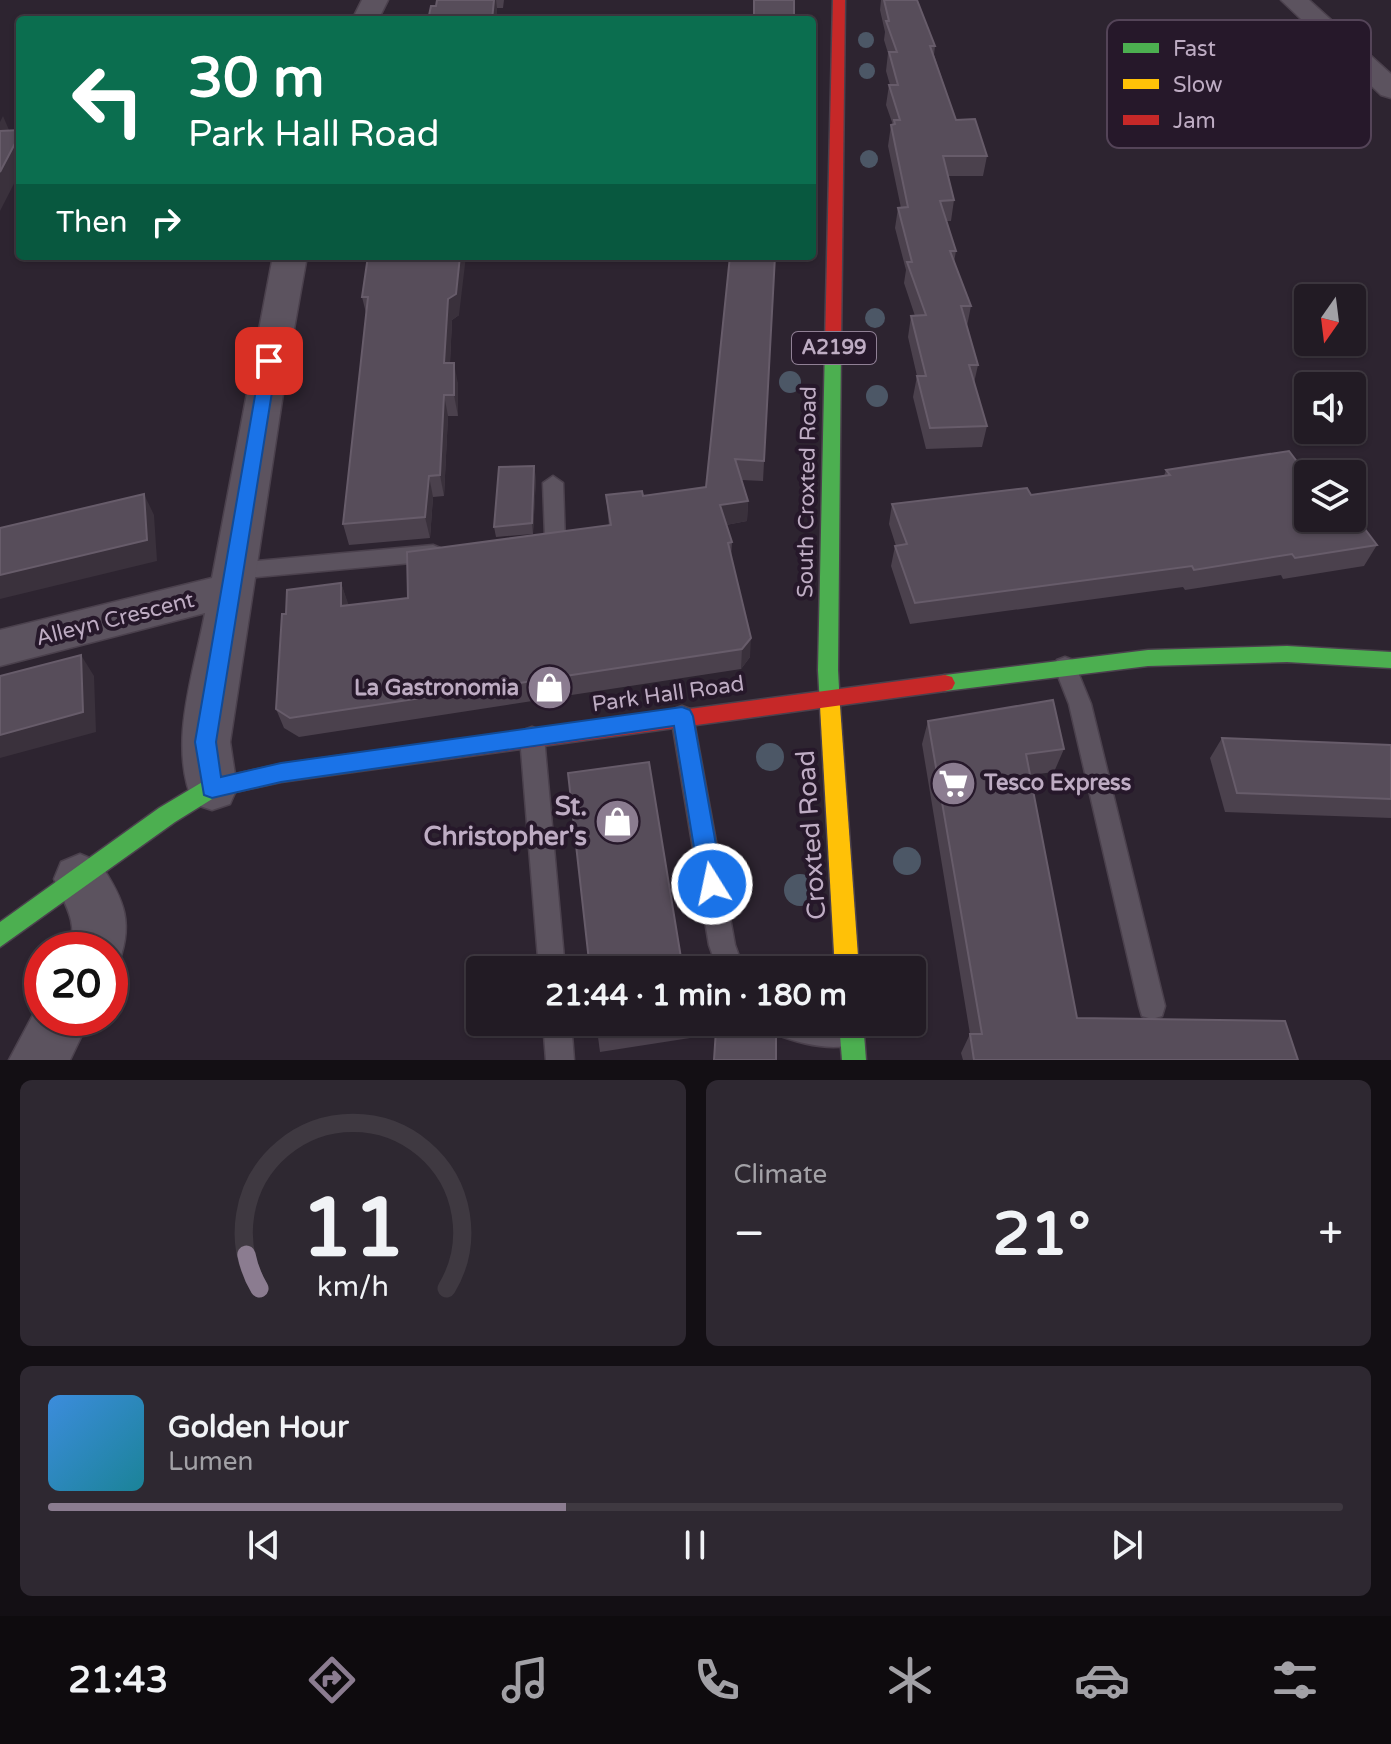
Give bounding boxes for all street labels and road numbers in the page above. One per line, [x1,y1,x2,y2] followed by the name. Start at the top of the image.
[792,332,876,364] road number: A2199
[792,386,822,598] street label: South Croxted Road
[33,587,197,651] street label: Alleyn Crescent
[590,670,746,718] street label: Park Hall Road
[790,749,832,921] street label: Croxted Road

